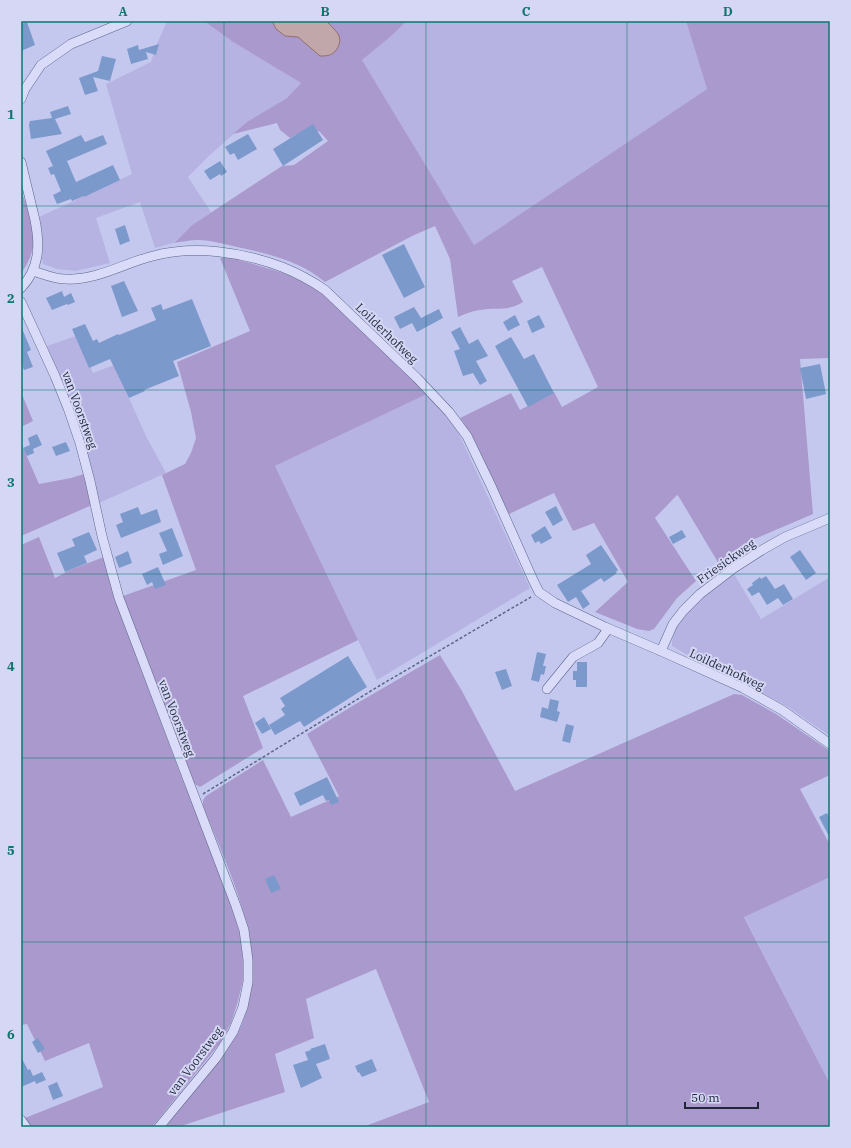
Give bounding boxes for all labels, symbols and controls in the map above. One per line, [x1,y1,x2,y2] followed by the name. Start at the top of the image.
[118,3,128,20] text: A
[320,3,330,20] text: B
[522,3,531,20] text: C
[723,3,733,20] text: D
[7,106,15,123] text: 1
[7,290,15,307] text: 2
[353,300,422,367] street label: Loilderhofweg
[59,369,101,451] street label: van Voorstweg
[7,474,15,491] text: 3
[694,535,758,587] street label: Friesickweg
[687,645,767,693] street label: Loilderhofweg
[7,658,15,675] text: 4
[155,677,199,759] street label: van Voorstweg
[7,842,15,859] text: 5
[164,1023,226,1098] street label: van Voorstweg
[7,1026,15,1043] text: 6
[685,1084,758,1110] scale bar
[691,1090,720,1105] text: 50 m

